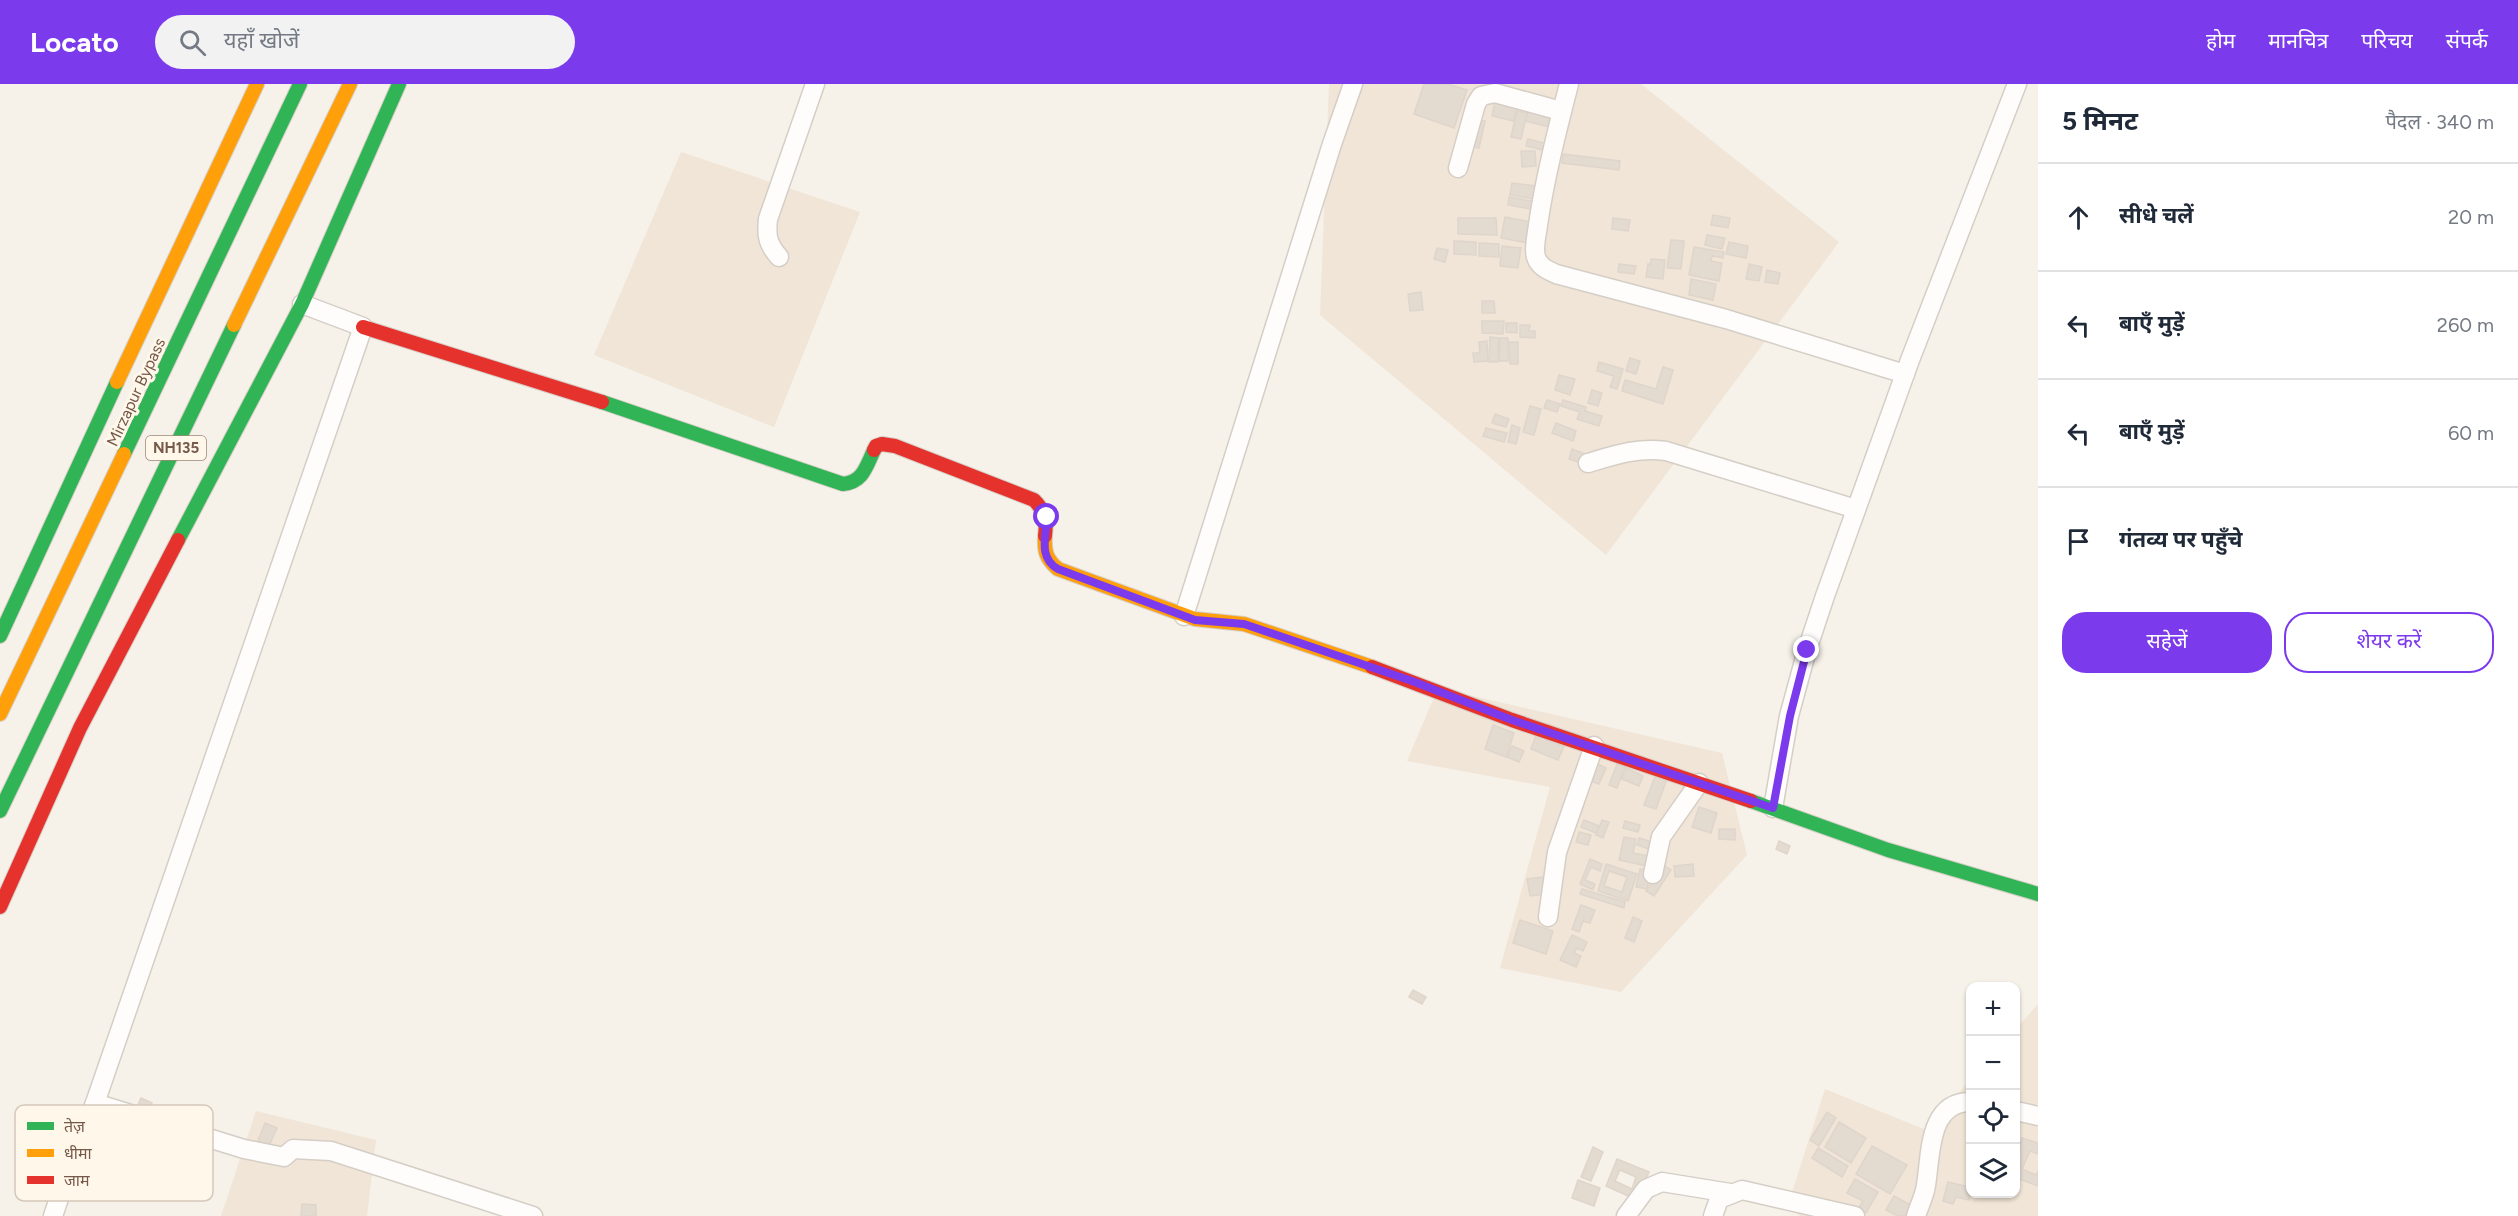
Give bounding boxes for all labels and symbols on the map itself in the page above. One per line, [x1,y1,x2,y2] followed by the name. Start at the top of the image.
[103,335,169,449] street label: Mirzapur Bypass
[146,436,206,460] road number: NH135
[1033,503,1059,529] route start
[1793,636,1819,662] route end
[15,1105,213,1201] legend
[64,1117,86,1136] text: तेज़
[64,1144,93,1163] text: धीमा
[64,1171,90,1190] text: जाम

